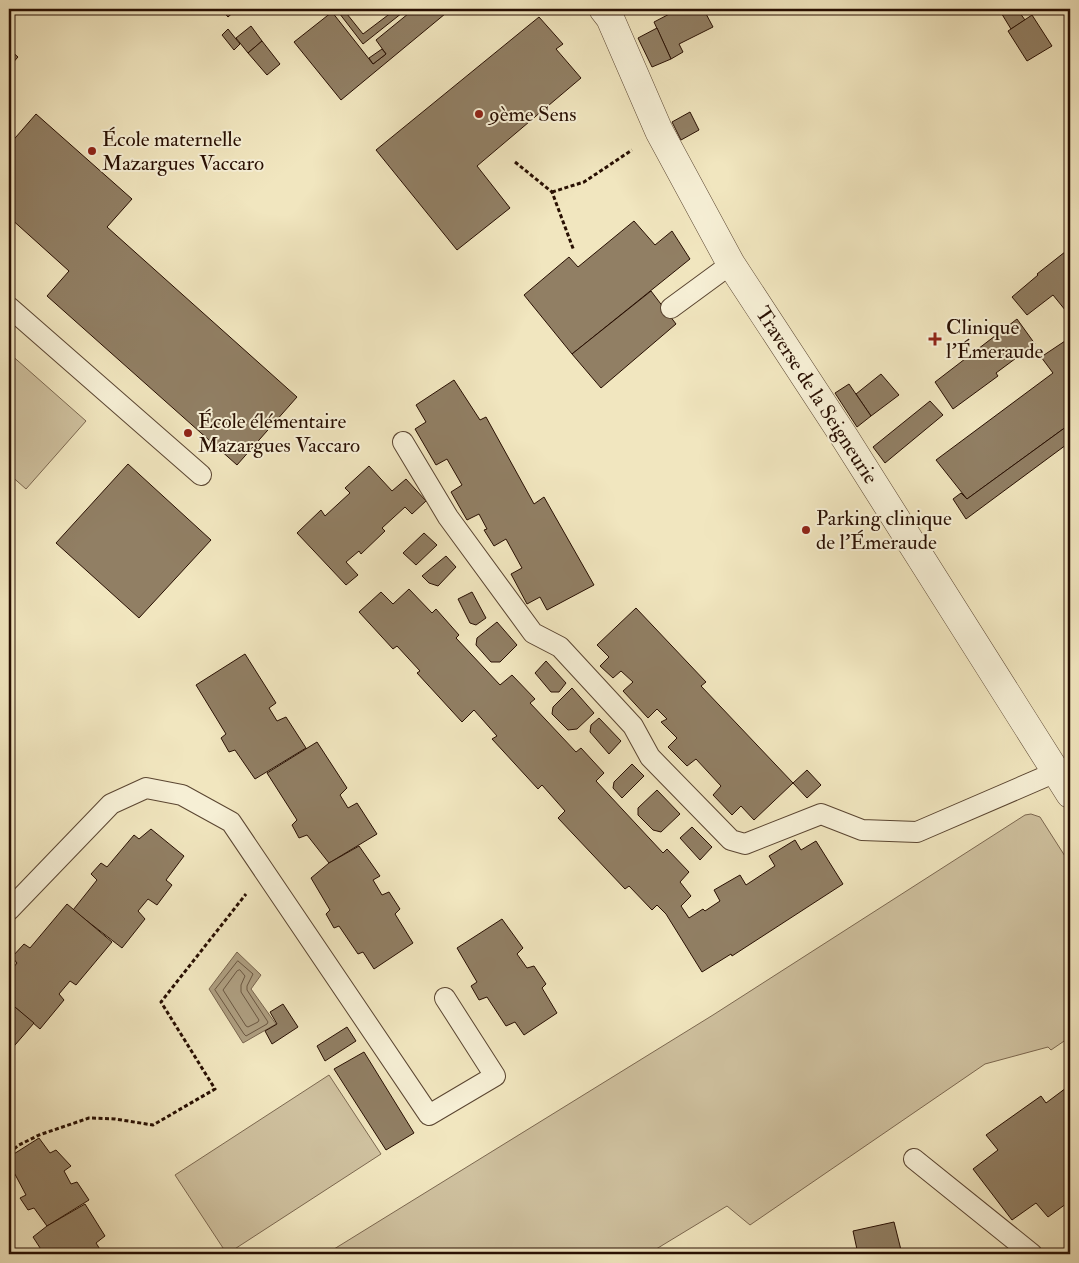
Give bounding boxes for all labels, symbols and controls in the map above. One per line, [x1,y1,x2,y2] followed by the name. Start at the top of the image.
[487,101,576,128] place label: 9ème Sens
[473,108,485,120] marker: 9ème Sens
[102,126,264,177] place label: École maternelle Mazargues Vaccaro
[86,145,98,157] marker: École maternelle Mazargues Vaccaro
[749,301,884,489] street label: Traverse de la Seigneurie
[946,314,1043,365] place label: Clinique l'Émeraude
[928,332,942,346] marker: Clinique l'Émeraude
[198,408,360,459] place label: École élémentaire Mazargues Vaccaro
[182,427,194,439] marker: École élémentaire Mazargues Vaccaro
[816,505,952,556] place label: Parking clinique de l'Émeraude
[800,524,812,536] marker: Parking clinique de l'Émeraude

